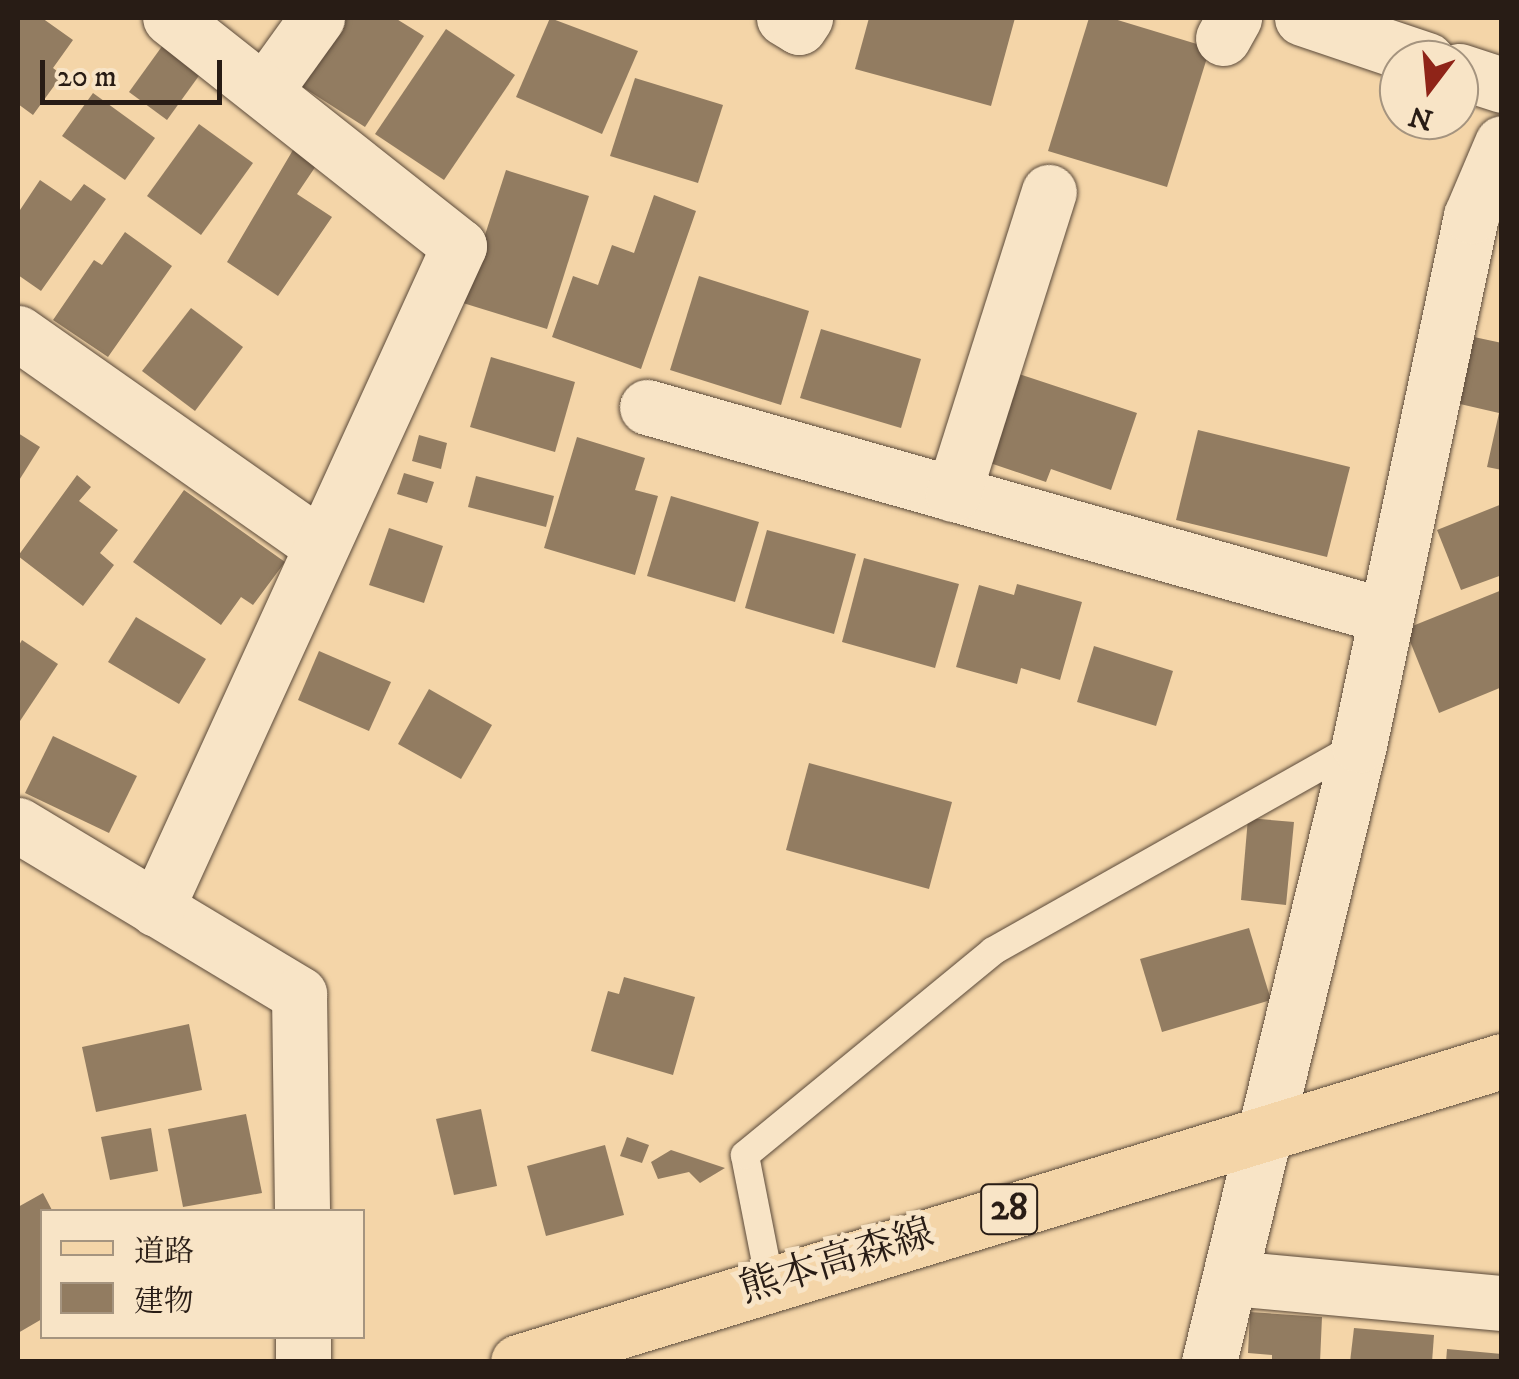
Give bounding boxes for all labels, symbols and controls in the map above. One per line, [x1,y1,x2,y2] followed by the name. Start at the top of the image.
[45,40,228,102] scale bar
[1379,40,1479,140] north arrow
[57,59,117,96] text: 20 m
[1405,97,1437,137] text: N
[979,1176,1039,1242] road number: 28
[40,1209,365,1339] legend
[734,1210,940,1314] street label: 熊本高森線
[134,1234,194,1271] text: 道路
[134,1284,194,1321] text: 建物

